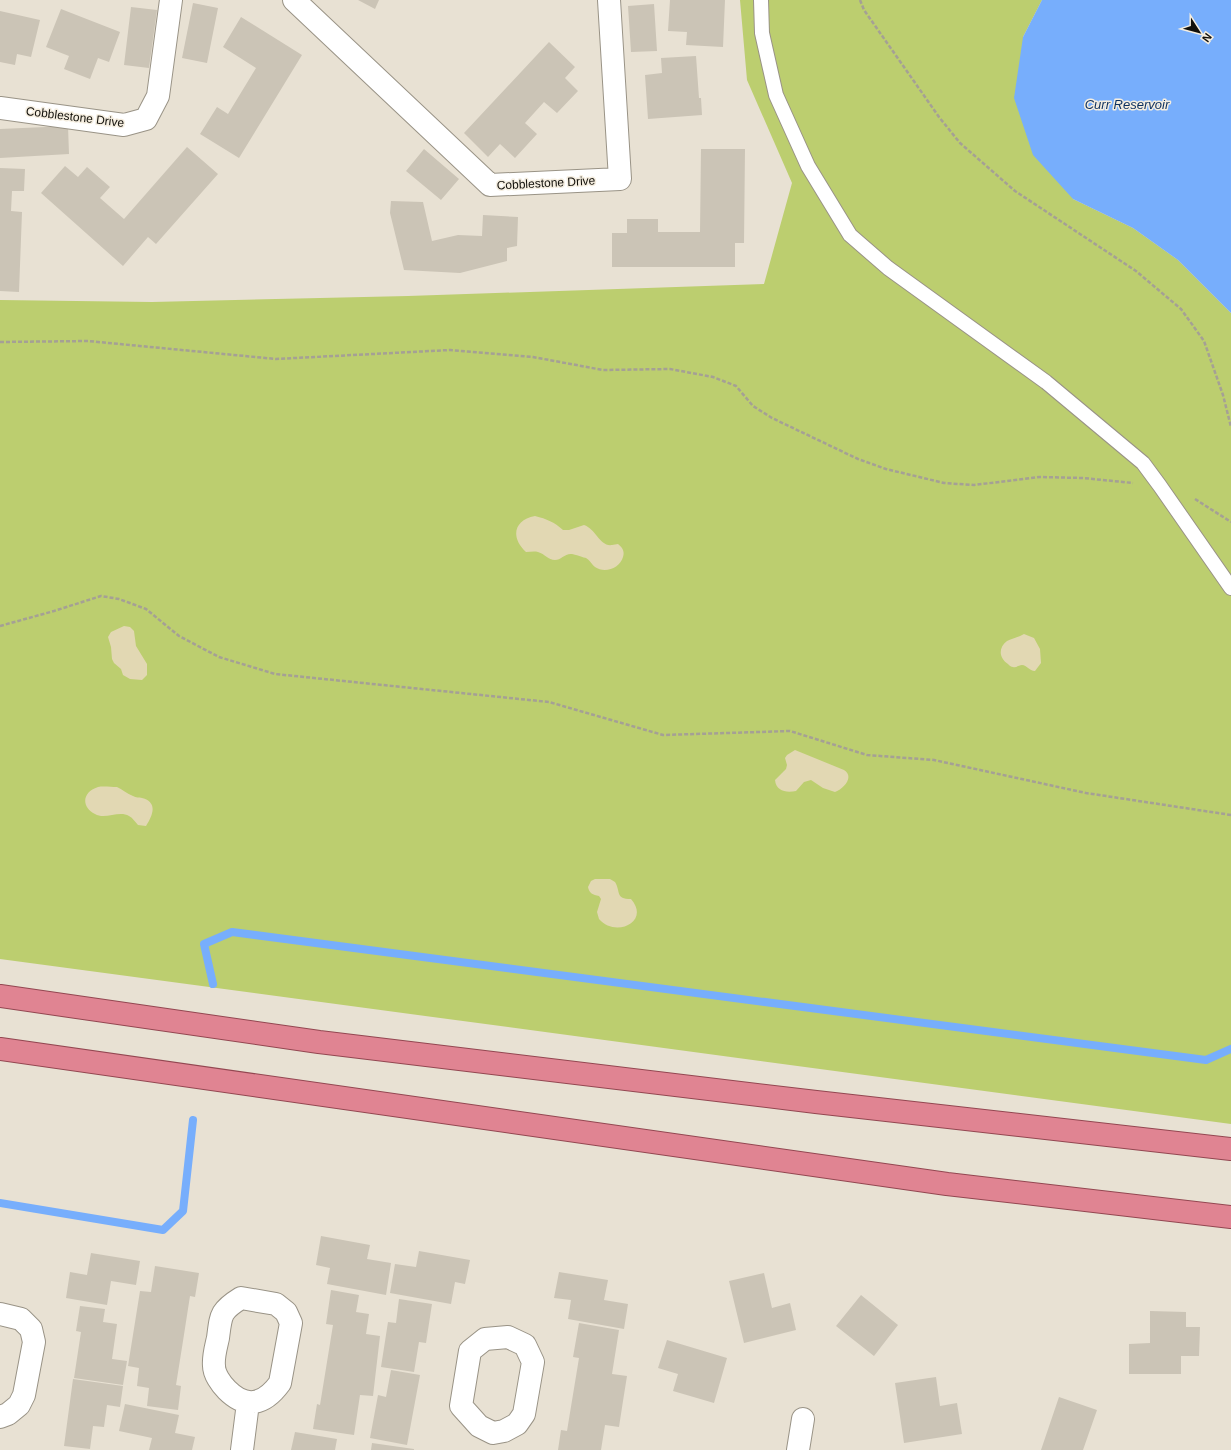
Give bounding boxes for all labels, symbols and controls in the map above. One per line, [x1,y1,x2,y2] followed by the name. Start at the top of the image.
[1179,12,1219,52] north arrow
[1200,31,1214,45] text: N
[1085,97,1170,112] water label: Curr Reservoir
[25,104,125,130] street label: Cobblestone Drive
[496,173,596,193] street label: Cobblestone Drive

